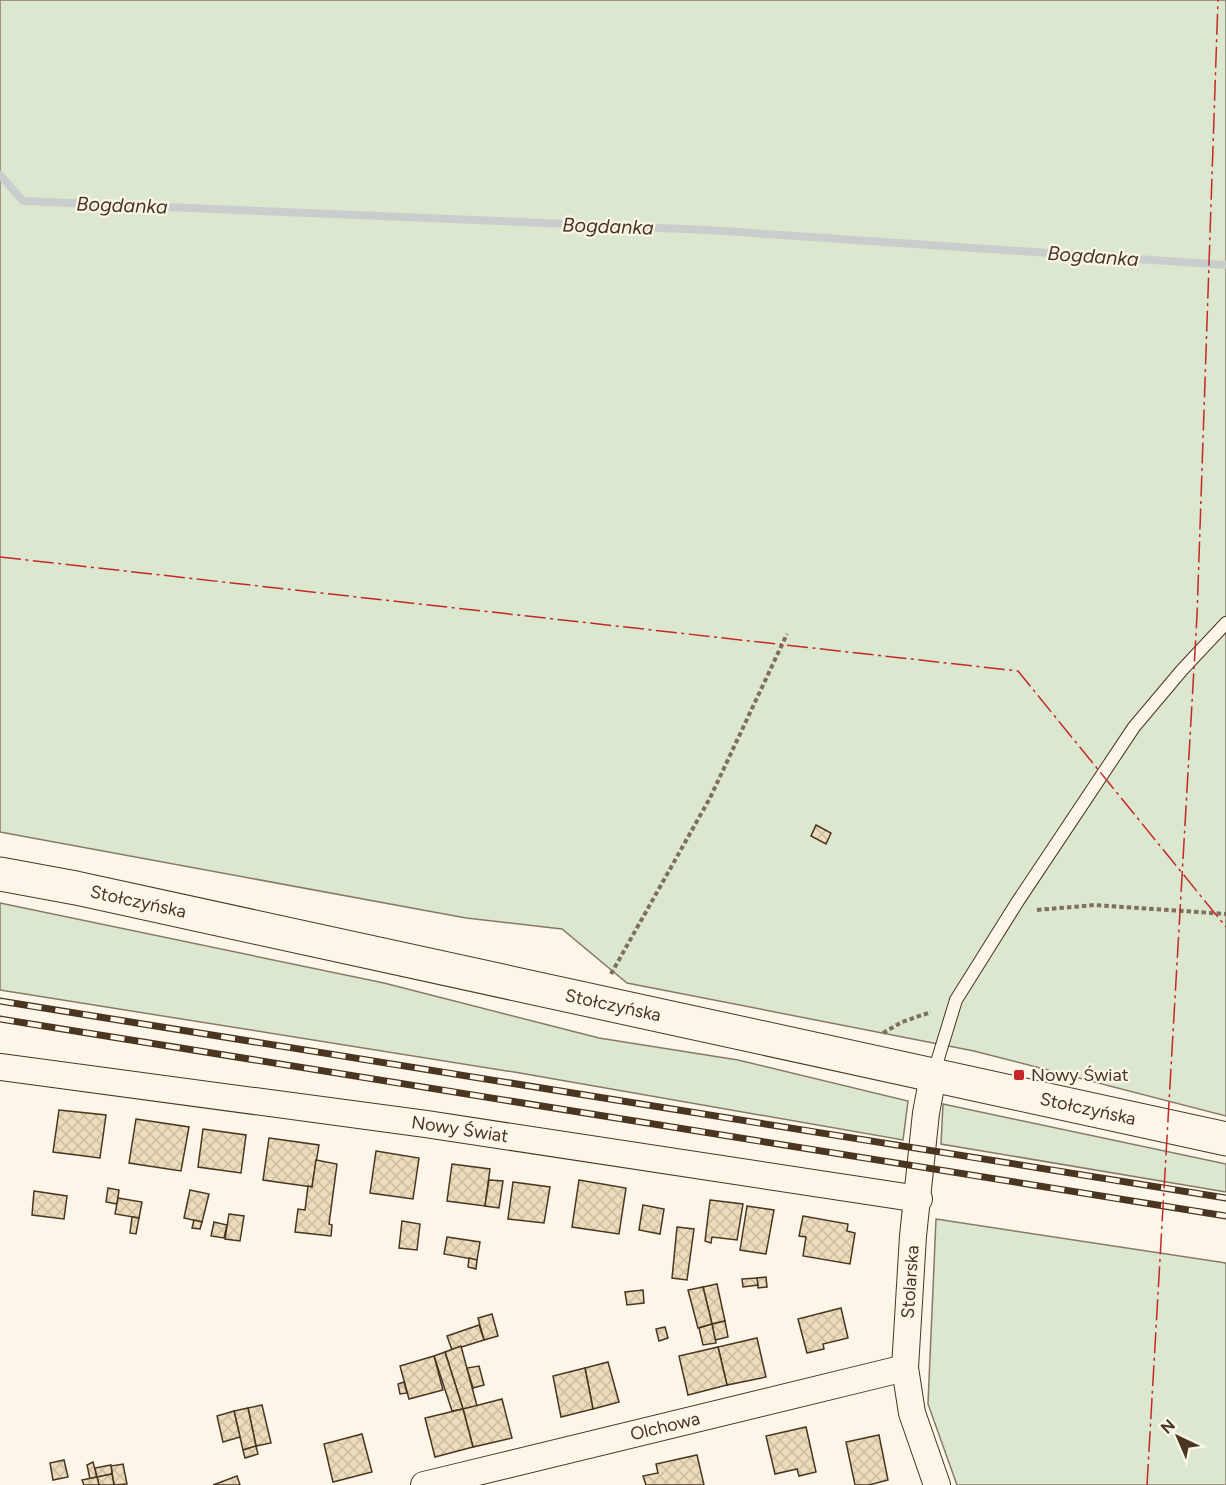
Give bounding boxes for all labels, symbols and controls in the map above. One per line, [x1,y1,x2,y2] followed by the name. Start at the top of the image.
[76,191,168,219] water label: Bogdanka
[562,212,654,240] water label: Bogdanka
[1047,241,1140,271] water label: Bogdanka
[88,880,188,923] street label: Stołczyńska
[563,984,663,1026] street label: Stołczyńska
[1031,1064,1129,1086] place label: Nowy Świat
[1012,1068,1026,1082] marker: Nowy Świat
[1038,1088,1138,1130] street label: Stołczyńska
[410,1111,510,1147] street label: Nowy Świat
[896,1245,924,1319] street label: Stolarska
[628,1407,702,1445] street label: Olchowa
[1148,1407,1208,1467] north arrow
[1157,1415,1179,1438] text: N

